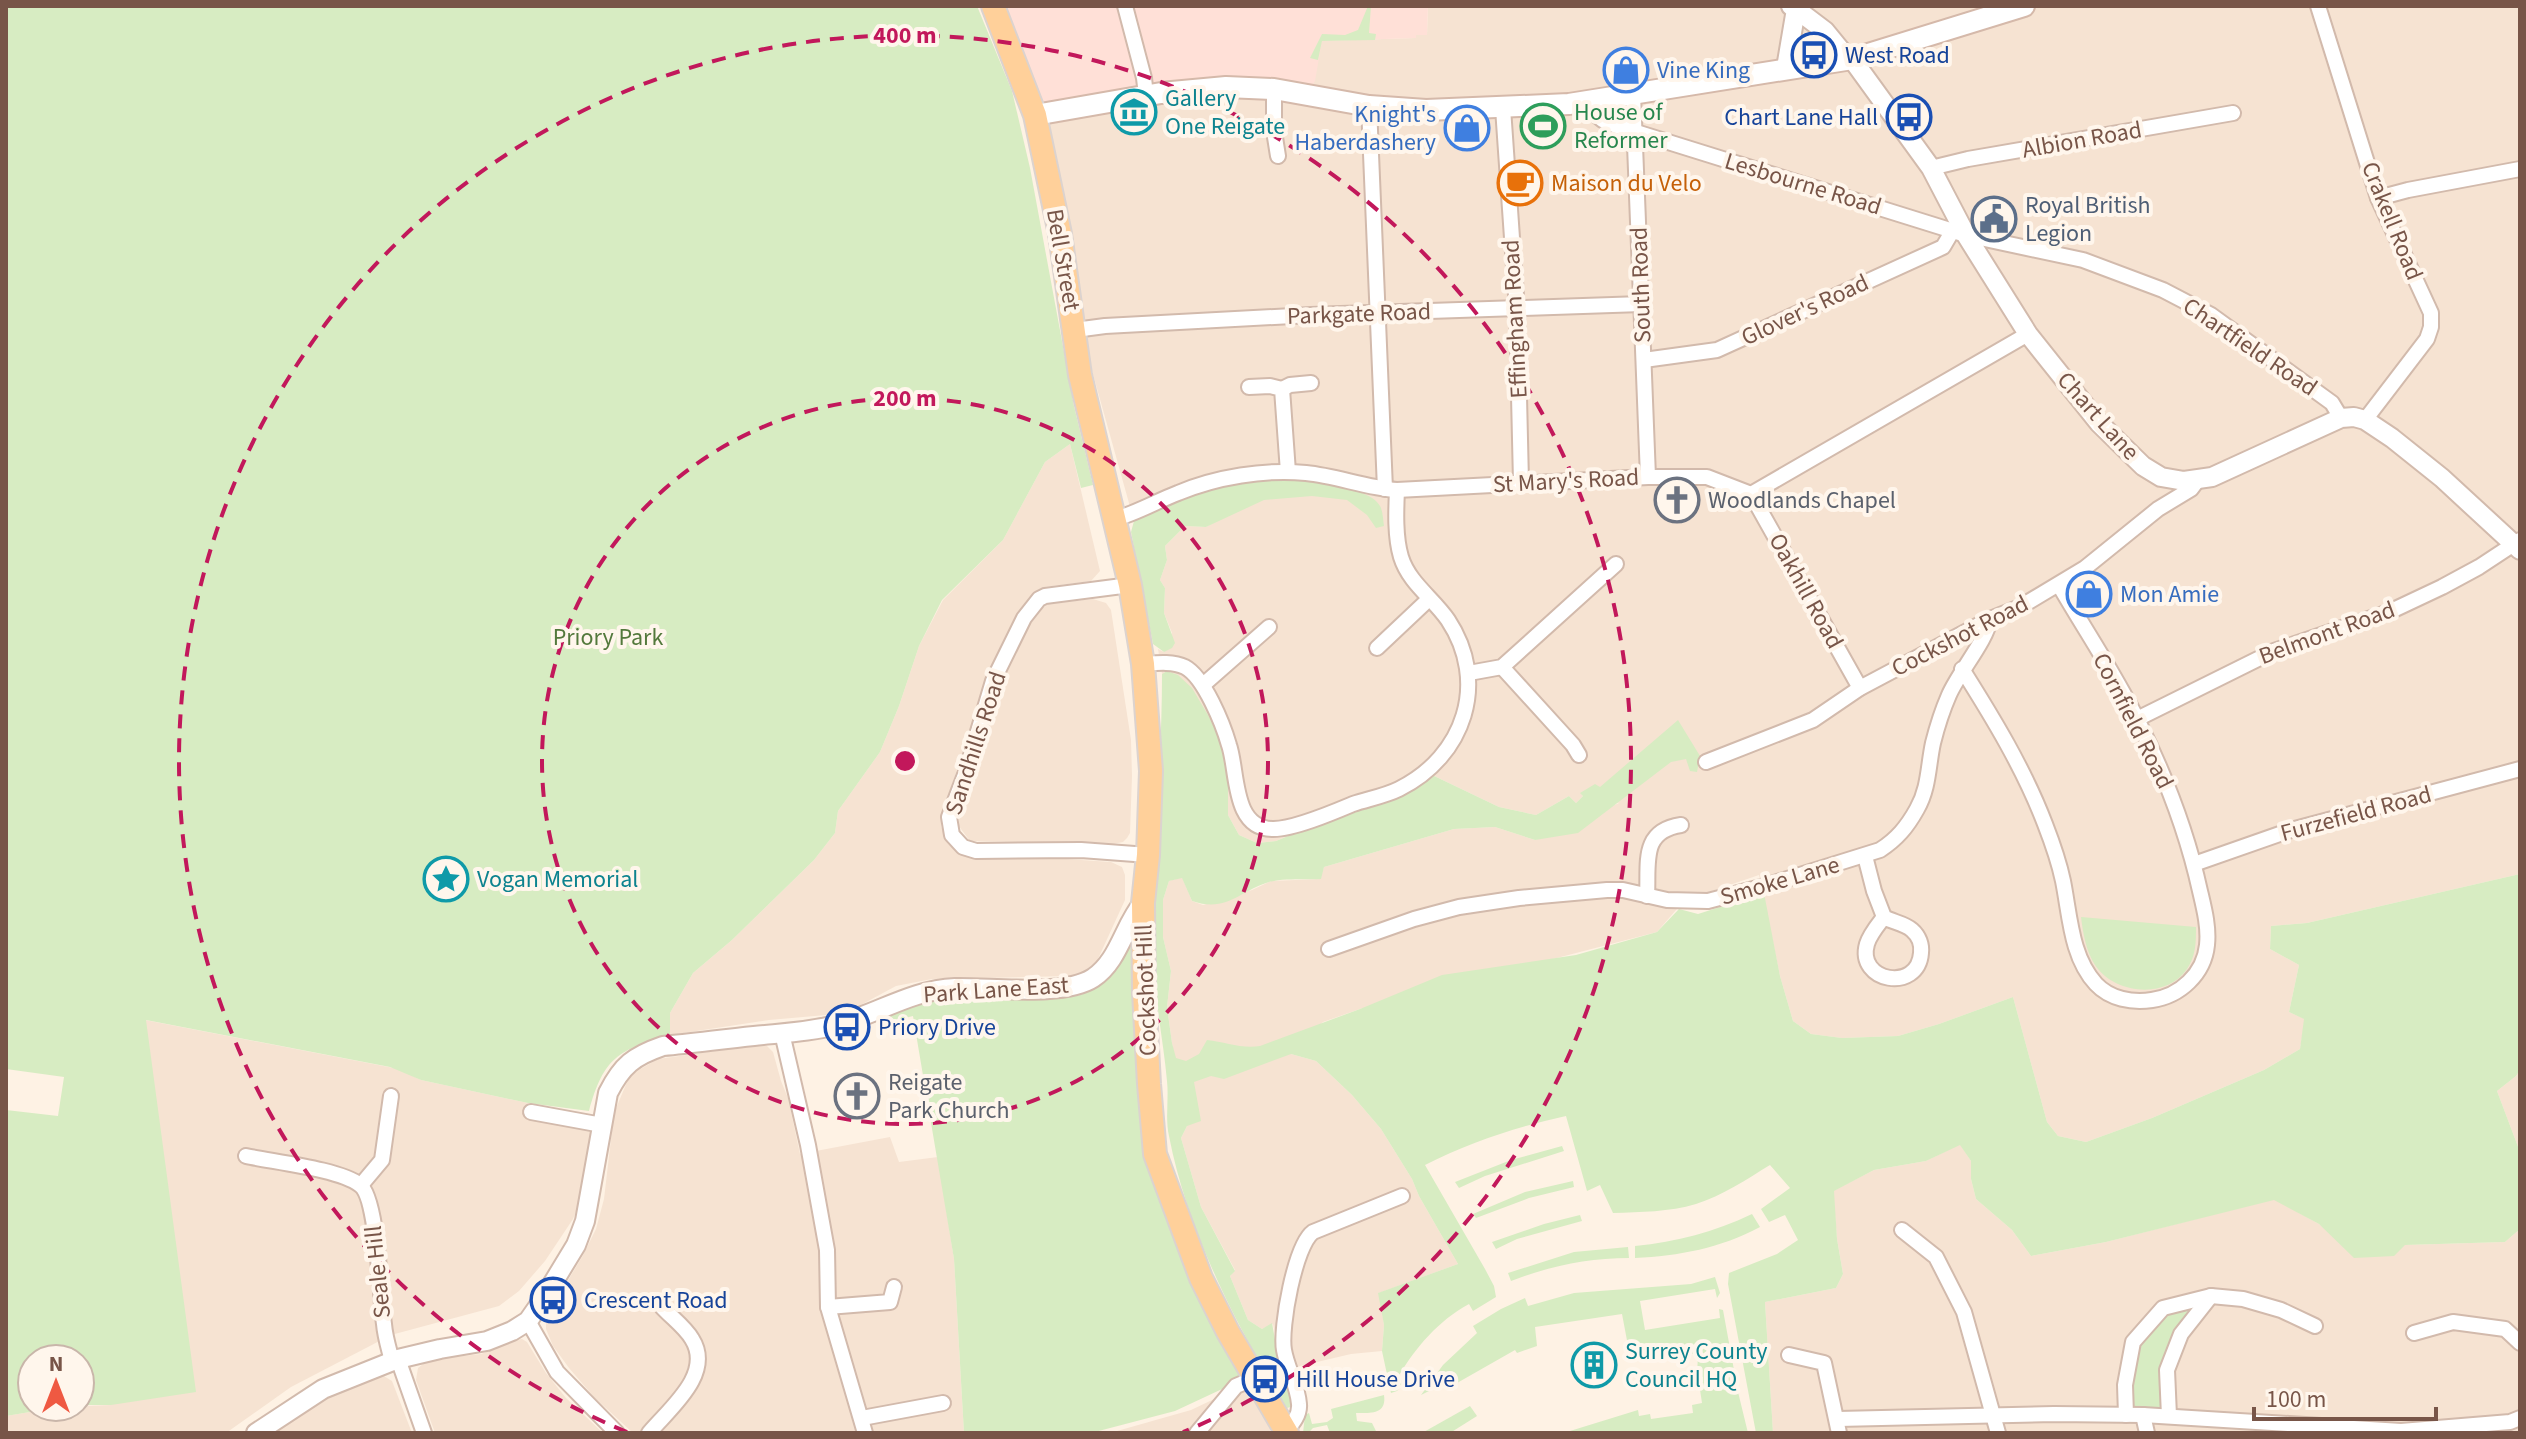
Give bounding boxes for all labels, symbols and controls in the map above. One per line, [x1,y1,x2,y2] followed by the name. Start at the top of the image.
[873,18,937,53] text: 400 m
[1790,31,1838,79] bus stop icon: West Road
[1845,38,1950,73] place label: West Road
[1602,46,1650,94] shop icon: Vine King
[1657,53,1750,88] place label: Vine King
[1165,81,1285,144] place label: Gallery One Reigate
[1110,88,1158,136] museum icon: Gallery One Reigate
[1885,93,1933,141] bus stop icon: Chart Lane Hall
[1574,95,1668,158] place label: House of Reformer
[1294,97,1436,160] place label: Knight's Haberdashery
[1724,100,1878,135] place label: Chart Lane Hall
[1519,102,1567,150] sports icon: House of Reformer
[1443,104,1491,152] shop icon: Knight's Haberdashery
[2019,112,2145,168] street label: Albion Road
[1720,144,1886,224] street label: Lesbourne Road
[2352,156,2432,286] street label: Crakell Road
[1496,159,1544,207] cafe icon: Maison du Velo
[1551,166,1702,201] place label: Maison du Velo
[2025,188,2151,251] place label: Royal British Legion
[1970,195,2018,243] public building icon: Royal British Legion
[1037,206,1089,314] street label: Bell Street
[1621,226,1661,344] street label: South Road
[1493,239,1537,399] street label: Effingham Road
[1735,265,1875,355] street label: Glover's Road
[2176,289,2324,405] street label: Chartfield Road
[1286,294,1432,334] street label: Parkgate Road
[2049,364,2147,468] street label: Chart Lane
[873,381,937,416] text: 200 m
[1492,460,1640,502] street label: St Mary's Road
[1653,476,1701,524] church icon: Woodlands Chapel
[1708,483,1896,518] place label: Woodlands Chapel
[1760,527,1852,655] street label: Oakhill Road
[2065,570,2113,618] shop icon: Mon Amie
[2120,577,2219,612] place label: Mon Amie
[1885,586,2035,686] street label: Cockshot Road
[2254,592,2400,674] street label: Belmont Road
[553,620,663,655] park label: Priory Park
[2084,647,2182,795] street label: Cornfield Road
[936,667,1016,819] street label: Sandhills Road
[891,747,919,775] centre of rings
[2277,777,2435,851] street label: Furzefield Road
[1716,847,1844,915] street label: Smoke Lane
[422,855,470,903] place icon: Vogan Memorial
[477,862,638,897] place label: Vogan Memorial
[1126,923,1166,1057] street label: Cockshot Hill
[922,967,1070,1013] street label: Park Lane East
[823,1003,871,1051] bus stop icon: Priory Drive
[878,1010,996,1045] place label: Priory Drive
[888,1065,1010,1128] place label: Reigate Park Church
[833,1072,881,1120] church icon: Reigate Park Church
[356,1224,400,1320] street label: Seale Hill
[529,1276,577,1324] bus stop icon: Crescent Road
[584,1283,728,1318] place label: Crescent Road
[1625,1334,1768,1397] place label: Surrey County Council HQ
[1570,1341,1618,1389] building icon: Surrey County Council HQ
[16,1343,96,1423] north arrow
[49,1348,63,1380] text: N
[1241,1355,1289,1403] bus stop icon: Hill House Drive
[1296,1362,1455,1397] place label: Hill House Drive
[2254,1371,2436,1421] scale bar
[2266,1382,2326,1417] text: 100 m

